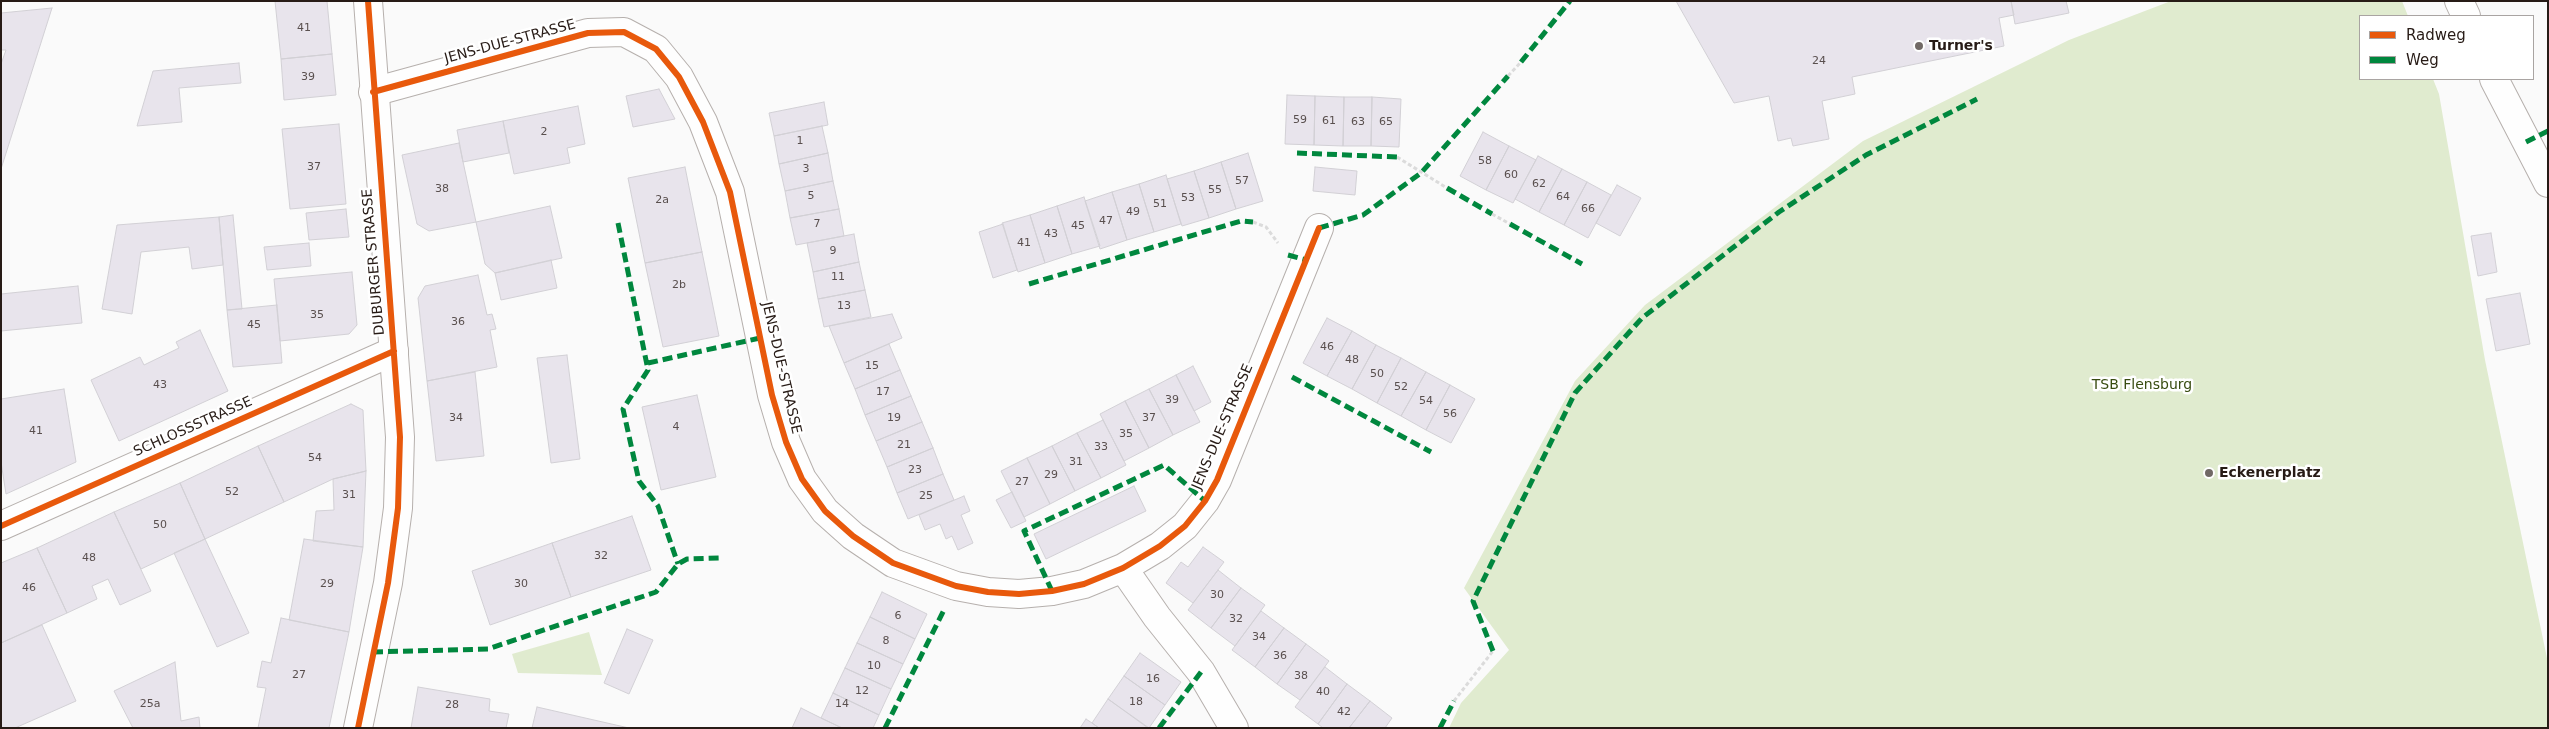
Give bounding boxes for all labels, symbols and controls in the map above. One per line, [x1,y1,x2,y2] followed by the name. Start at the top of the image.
[2359,15,2534,80] legend
[443,16,577,68] street label: JENS-DUE-STRASSE
[297,21,311,35] house number: 41
[2406,26,2466,44] text: Radweg
[1929,38,1993,54] place label: Turner's
[1913,40,1925,52] marker: Turner's
[2406,51,2439,69] text: Weg
[1812,54,1826,68] house number: 24
[301,70,315,84] house number: 39
[1293,113,1307,127] house number: 59
[1322,114,1336,128] house number: 61
[1351,115,1365,129] house number: 63
[1379,115,1393,129] house number: 65
[541,125,547,139] house number: 2
[797,134,803,148] house number: 1
[1478,154,1492,168] house number: 58
[307,160,321,174] house number: 37
[803,162,809,176] house number: 3
[1504,168,1518,182] house number: 60
[1235,174,1249,188] house number: 57
[1532,177,1546,191] house number: 62
[435,182,449,196] house number: 38
[1208,183,1222,197] house number: 55
[359,188,389,336] street label: DUBURGER STRASSE
[808,189,814,203] house number: 5
[1556,190,1570,204] house number: 64
[1181,191,1195,205] house number: 53
[655,193,669,207] house number: 2a
[1153,197,1167,211] house number: 51
[1581,202,1595,216] house number: 66
[1126,205,1140,219] house number: 49
[1099,214,1113,228] house number: 47
[814,217,820,231] house number: 7
[1071,219,1085,233] house number: 45
[1044,227,1058,241] house number: 43
[1017,236,1031,250] house number: 41
[830,244,836,258] house number: 9
[831,270,845,284] house number: 11
[672,278,686,292] house number: 2b
[837,299,851,313] house number: 13
[758,300,804,436] street label: JENS-DUE-STRASSE
[310,308,324,322] house number: 35
[451,315,465,329] house number: 36
[247,318,261,332] house number: 45
[1320,340,1334,354] house number: 46
[1345,353,1359,367] house number: 48
[865,359,879,373] house number: 15
[1189,362,1257,492] street label: JENS-DUE-STRASSE
[1370,367,1384,381] house number: 50
[2092,377,2192,393] park label: TSB Flensburg
[153,378,167,392] house number: 43
[1394,380,1408,394] house number: 52
[876,385,890,399] house number: 17
[131,393,255,461] street label: SCHLOSSSTRASSE
[1165,393,1179,407] house number: 39
[1419,394,1433,408] house number: 54
[1443,407,1457,421] house number: 56
[449,411,463,425] house number: 34
[887,411,901,425] house number: 19
[1142,411,1156,425] house number: 37
[673,420,679,434] house number: 4
[29,424,43,438] house number: 41
[1119,427,1133,441] house number: 35
[897,438,911,452] house number: 21
[1094,440,1108,454] house number: 33
[308,451,322,465] house number: 54
[1069,455,1083,469] house number: 31
[908,463,922,477] house number: 23
[2219,465,2321,481] place label: Eckenerplatz
[2203,467,2215,479] marker: Eckenerplatz
[1044,468,1058,482] house number: 29
[1015,475,1029,489] house number: 27
[225,485,239,499] house number: 52
[342,488,356,502] house number: 31
[919,489,933,503] house number: 25
[153,518,167,532] house number: 50
[594,549,608,563] house number: 32
[82,551,96,565] house number: 48
[320,577,334,591] house number: 29
[514,577,528,591] house number: 30
[22,581,36,595] house number: 46
[1210,588,1224,602] house number: 30
[895,609,901,623] house number: 6
[1229,612,1243,626] house number: 32
[1252,630,1266,644] house number: 34
[883,634,889,648] house number: 8
[1273,649,1287,663] house number: 36
[867,659,881,673] house number: 10
[292,668,306,682] house number: 27
[1294,669,1308,683] house number: 38
[1146,672,1160,686] house number: 16
[855,684,869,698] house number: 12
[1316,685,1330,699] house number: 40
[1129,695,1143,709] house number: 18
[140,697,160,711] house number: 25a
[835,697,849,711] house number: 14
[445,698,459,712] house number: 28
[1337,705,1351,719] house number: 42

